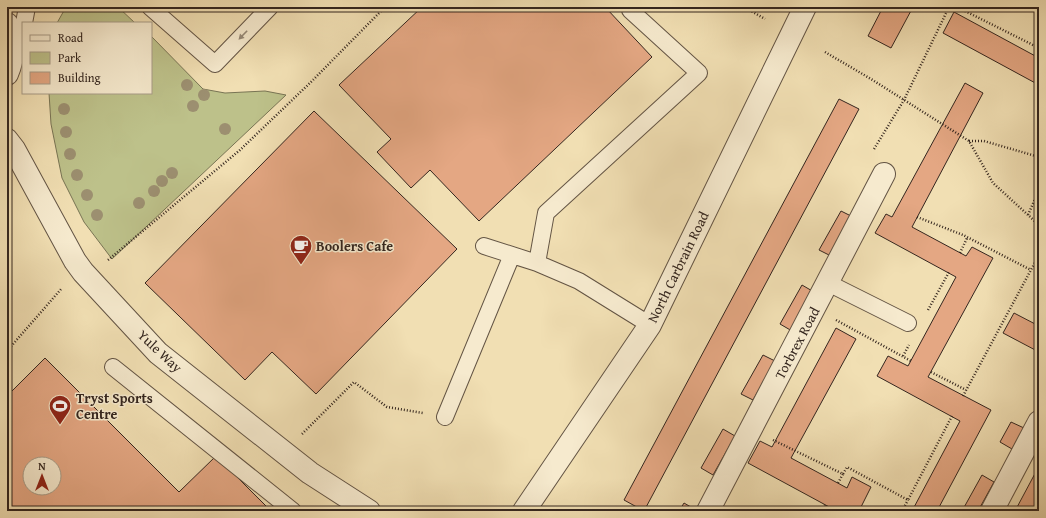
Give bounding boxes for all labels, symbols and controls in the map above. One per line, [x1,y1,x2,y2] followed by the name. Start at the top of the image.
[22,22,152,94] legend
[58,29,84,46] text: Road
[238,30,248,40] one-way arrow
[58,49,82,66] text: Park
[58,69,101,86] text: Building
[642,207,714,326] street label: North Carbrain Road
[288,233,314,266] cafe icon: Boolers Cafe
[316,236,393,256] place label: Boolers Cafe
[770,303,825,383] street label: Torbrex Road
[133,325,187,377] street label: Yule Way
[76,388,153,424] place label: Tryst Sports Centre
[47,393,73,426] sports icon: Tryst Sports Centre
[22,456,62,496] north arrow
[38,458,46,474] text: N

